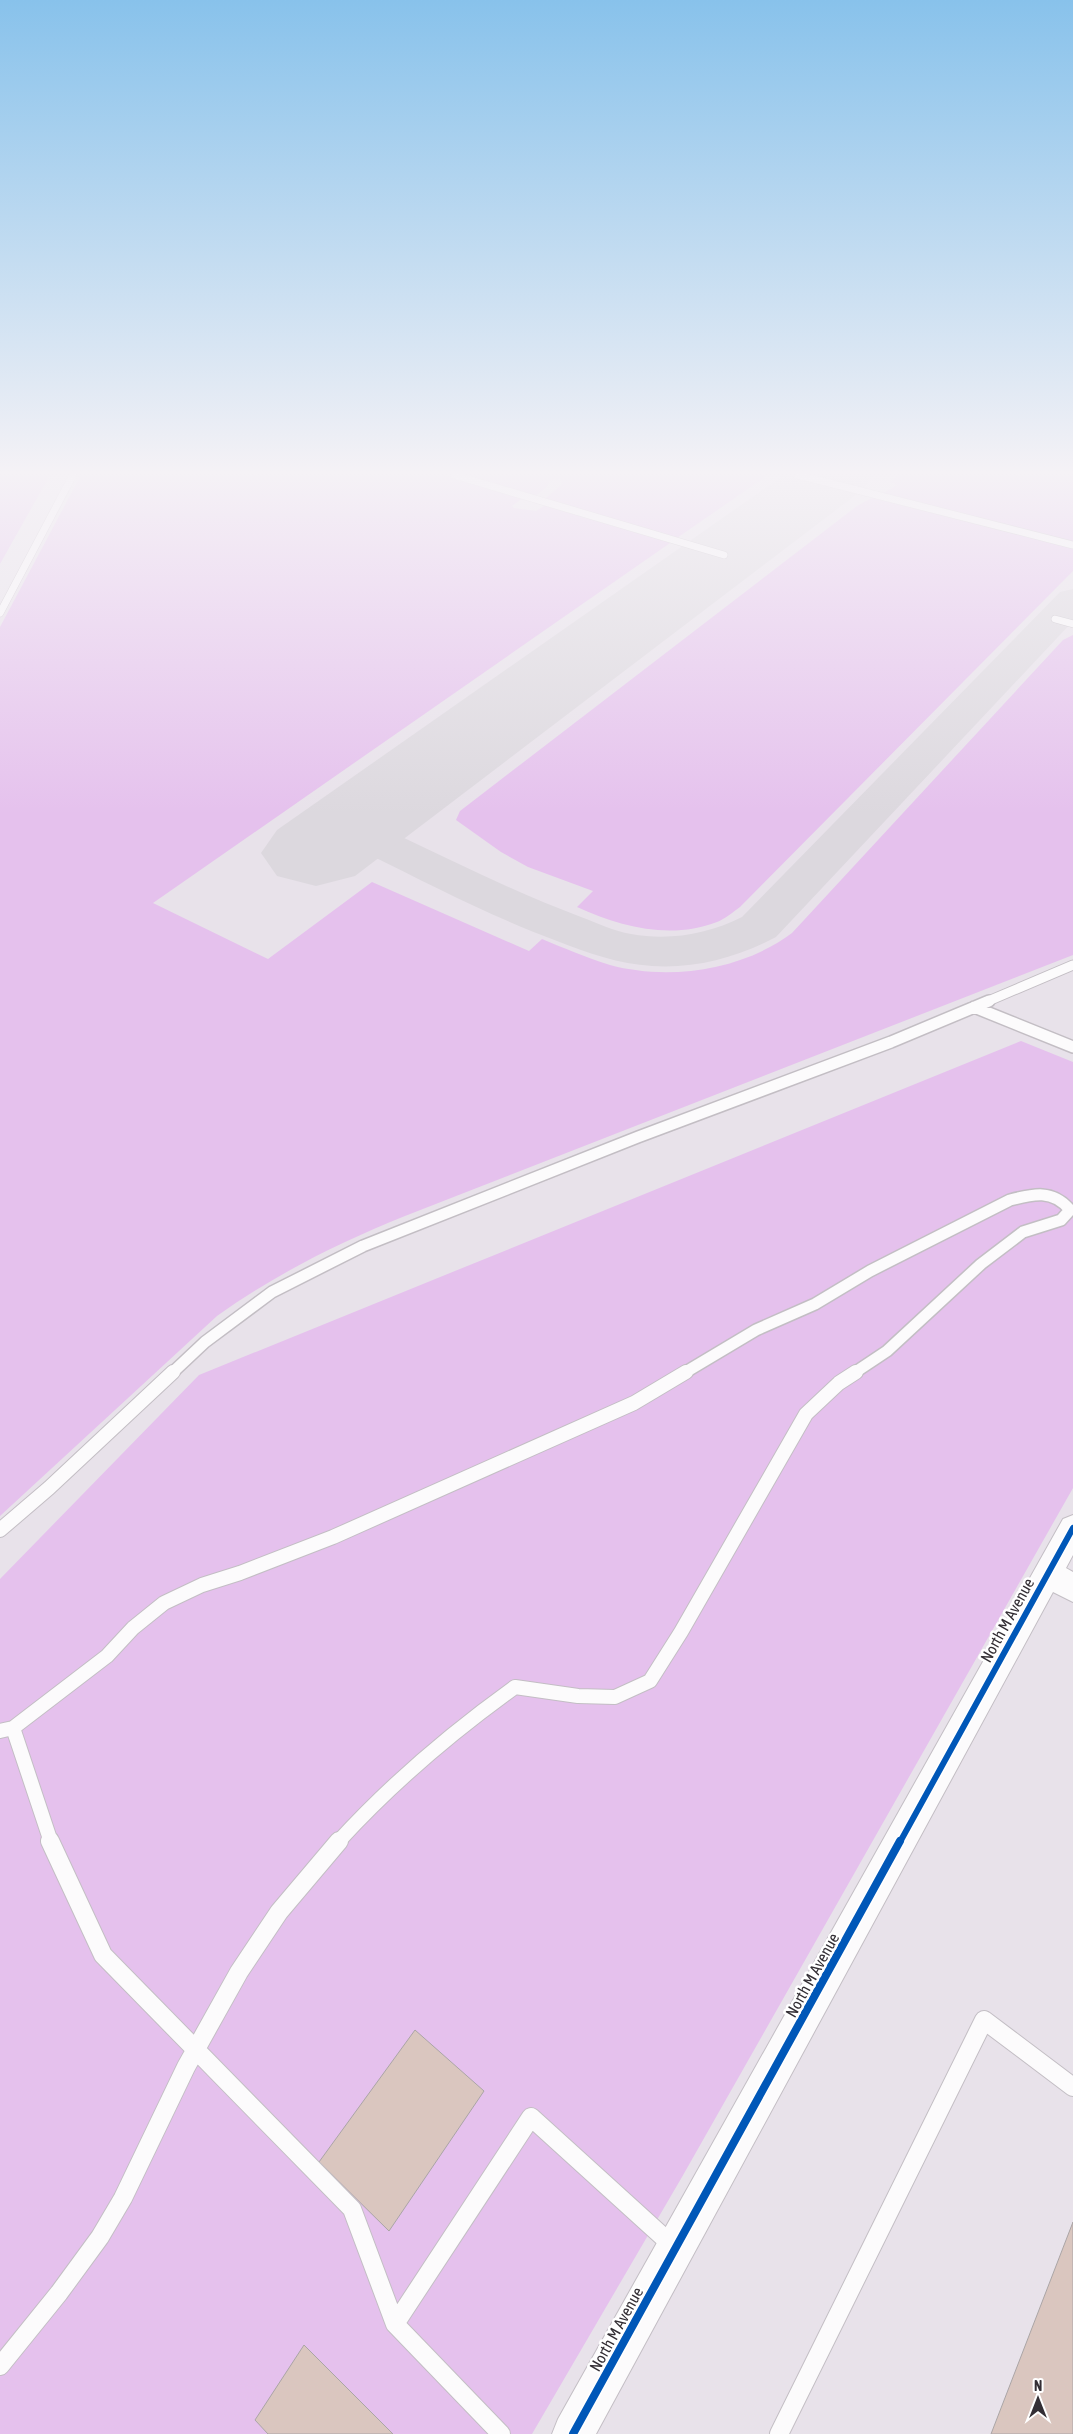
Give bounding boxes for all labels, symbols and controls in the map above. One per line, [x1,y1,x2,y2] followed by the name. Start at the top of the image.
[977,1575,1037,1665] street label: North M Avenue
[782,1930,842,2020] street label: North M Avenue
[586,2284,646,2374] street label: North M Avenue
[1013,2374,1063,2424] north arrow
[1034,2378,1042,2394] text: N

